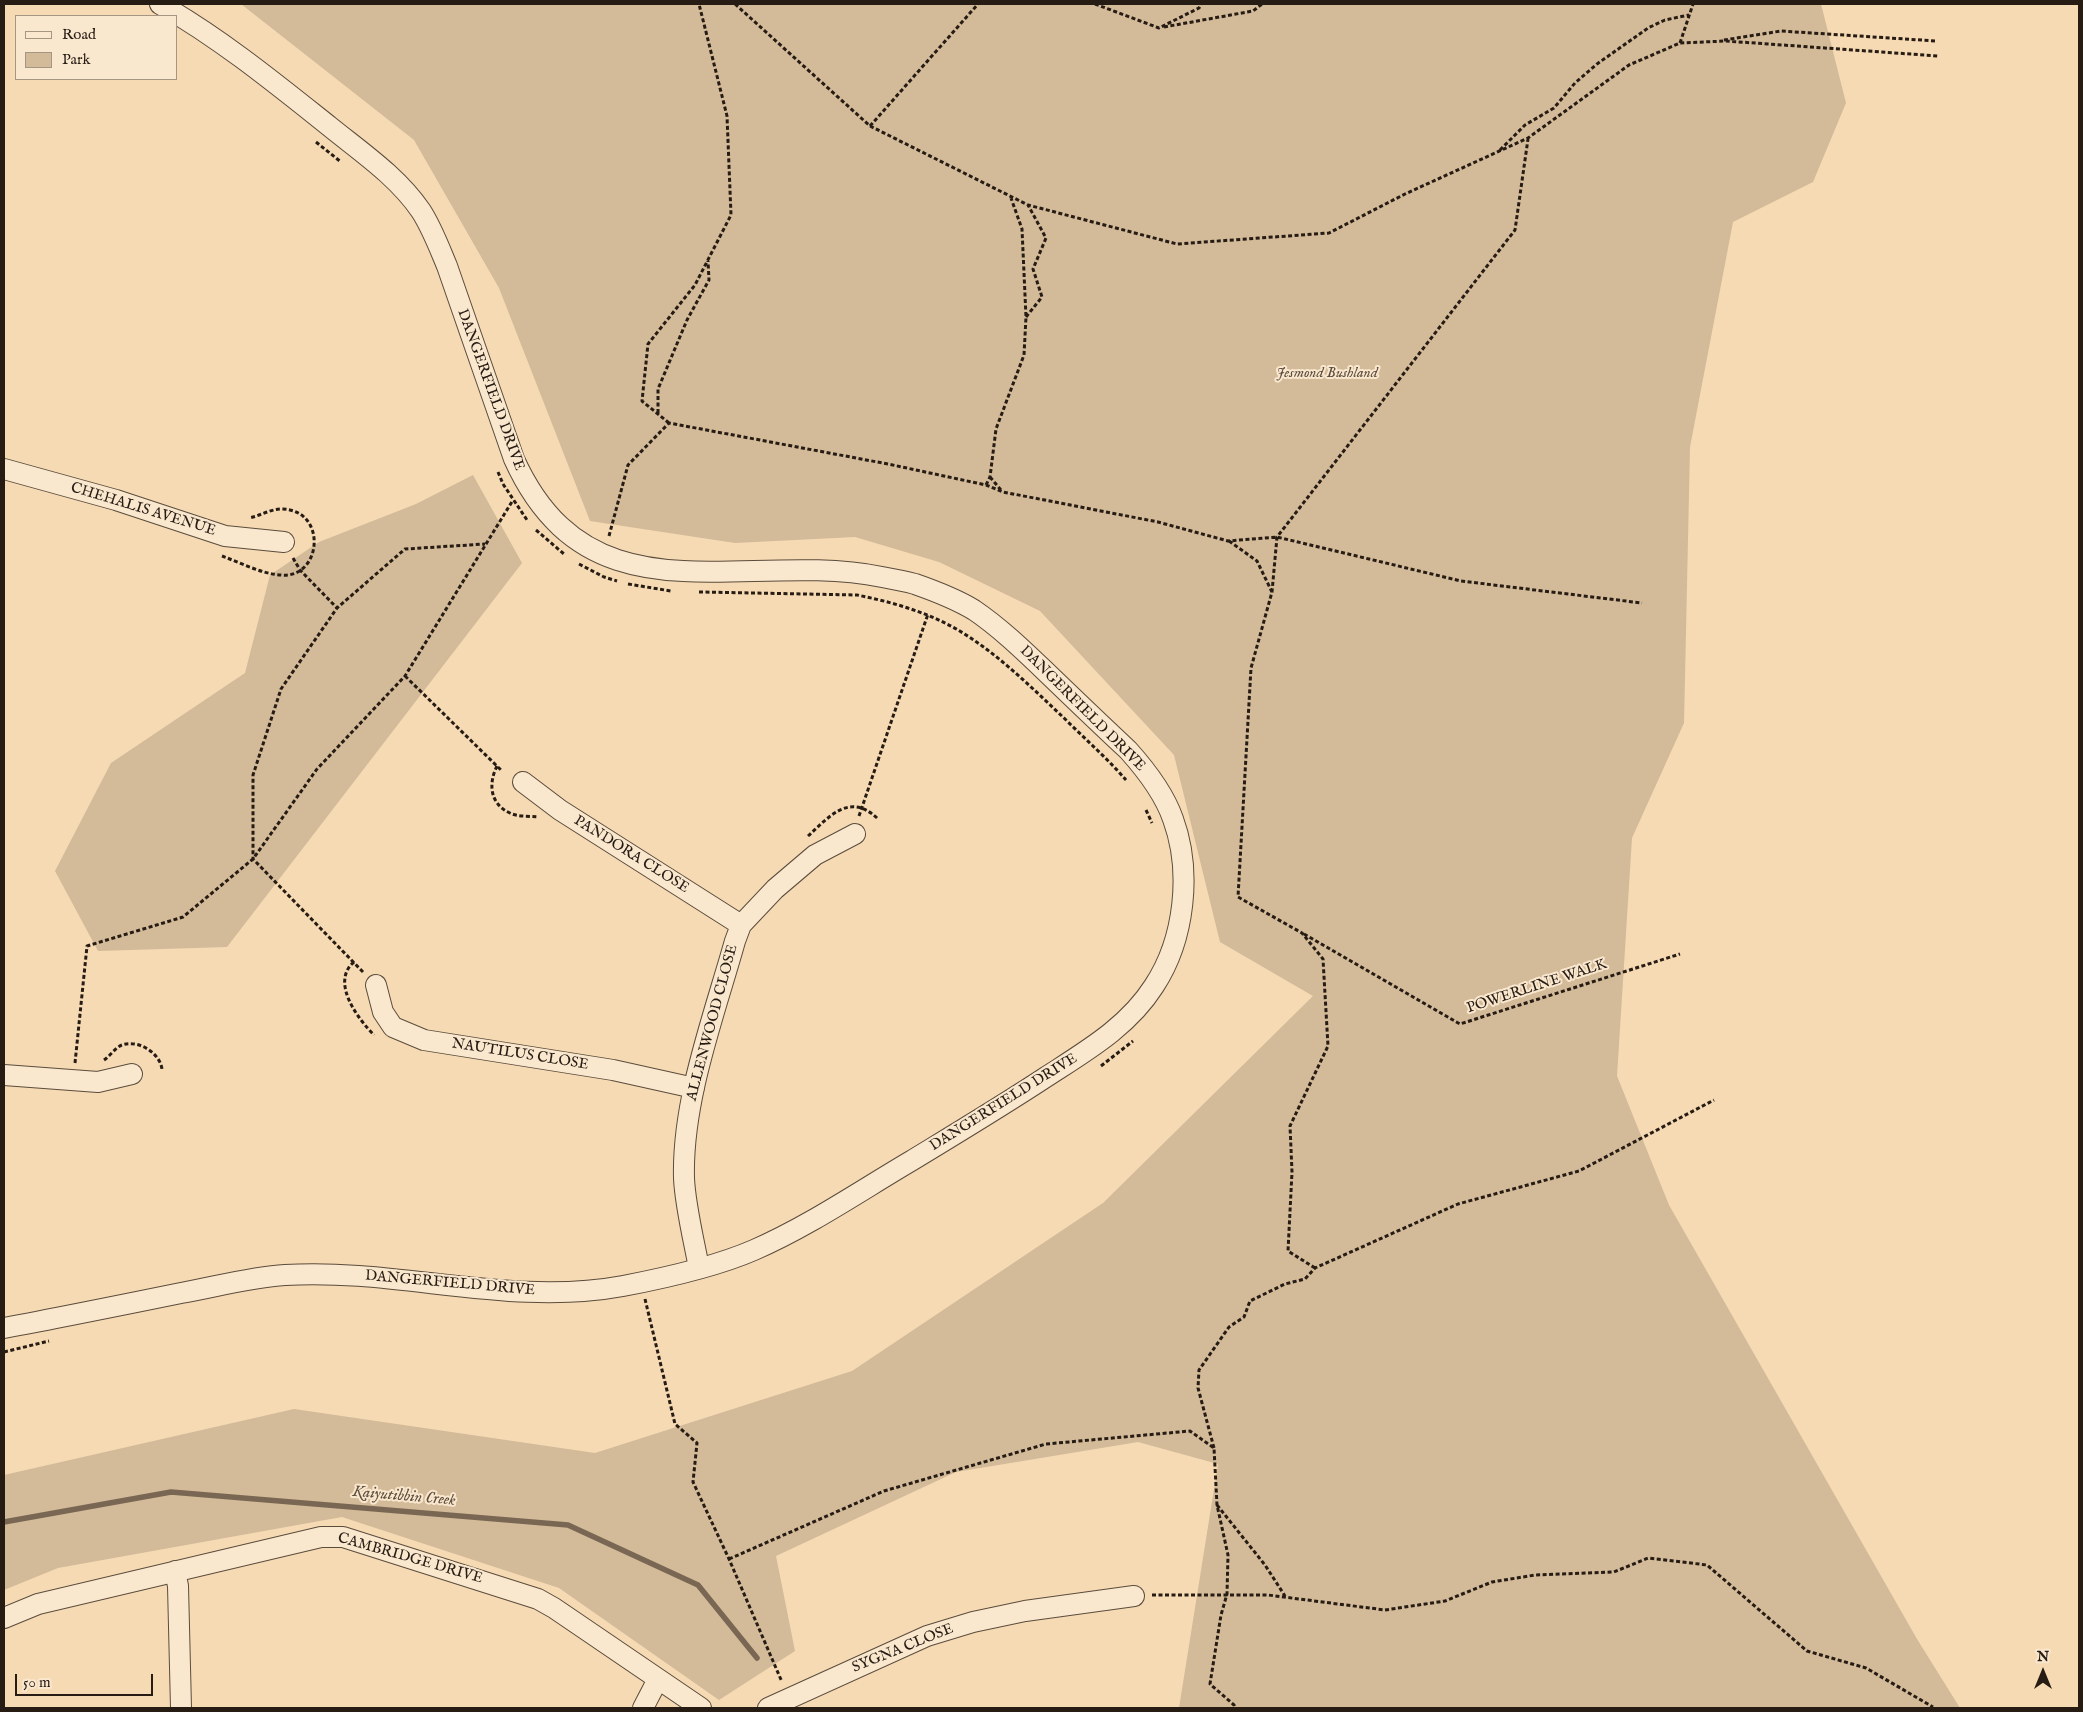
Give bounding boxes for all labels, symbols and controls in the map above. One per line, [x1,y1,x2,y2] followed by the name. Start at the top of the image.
[15,15,178,80] legend
[62,25,96,44] text: Road
[62,50,91,69] text: Park
[452,307,528,473] street label: DANGERFIELD DRIVE
[1276,365,1378,383] park label: Jesmond Bushland
[68,479,218,541] street label: CHEHALIS AVENUE
[1015,642,1149,776] street label: DANGERFIELD DRIVE
[570,812,692,898] street label: PANDORA CLOSE
[683,943,743,1103] street label: ALLENWOOD CLOSE
[1465,956,1609,1018] street label: POWERLINE WALK
[450,1035,590,1075] street label: NAUTILUS CLOSE
[927,1050,1081,1156] street label: DANGERFIELD DRIVE
[364,1268,536,1300] street label: DANGERFIELD DRIVE
[352,1483,456,1511] water label: Kaiyutibbin Creek
[335,1530,485,1588] street label: CAMBRIDGE DRIVE
[850,1621,956,1677] street label: SYGNA CLOSE
[2018,1647,2068,1697] north arrow
[2037,1648,2049,1666] text: N
[18,1664,155,1696] scale bar
[23,1673,51,1692] text: 50 m

